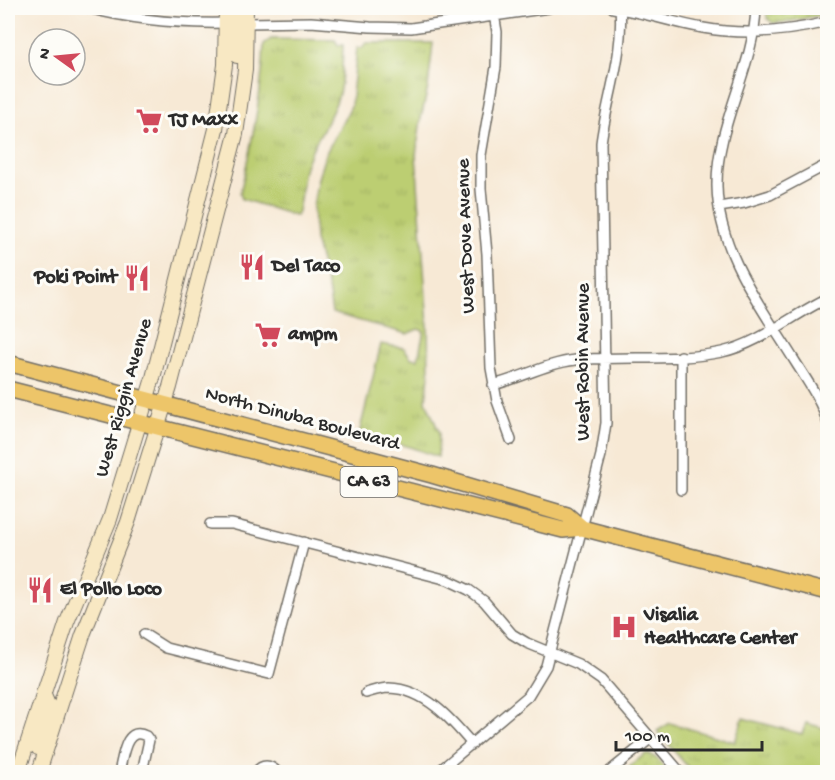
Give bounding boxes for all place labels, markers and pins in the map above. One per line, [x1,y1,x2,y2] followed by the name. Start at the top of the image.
[134,106,164,136] supermarket icon: TJ Maxx
[167,110,239,133] place label: TJ Maxx
[237,252,267,282] restaurant icon: Del Taco
[270,256,341,279] place label: Del Taco
[122,263,152,293] restaurant icon: Poki Point
[33,267,119,290] place label: Poki Point
[253,320,283,350] supermarket icon: ampm
[287,324,338,347] place label: ampm
[25,575,55,605] restaurant icon: El Pollo Loco
[60,579,162,602] place label: El Pollo Loco
[643,605,798,651] place label: Visalia Healthcare Center
[609,612,639,642] hospital icon: Visalia Healthcare Center

